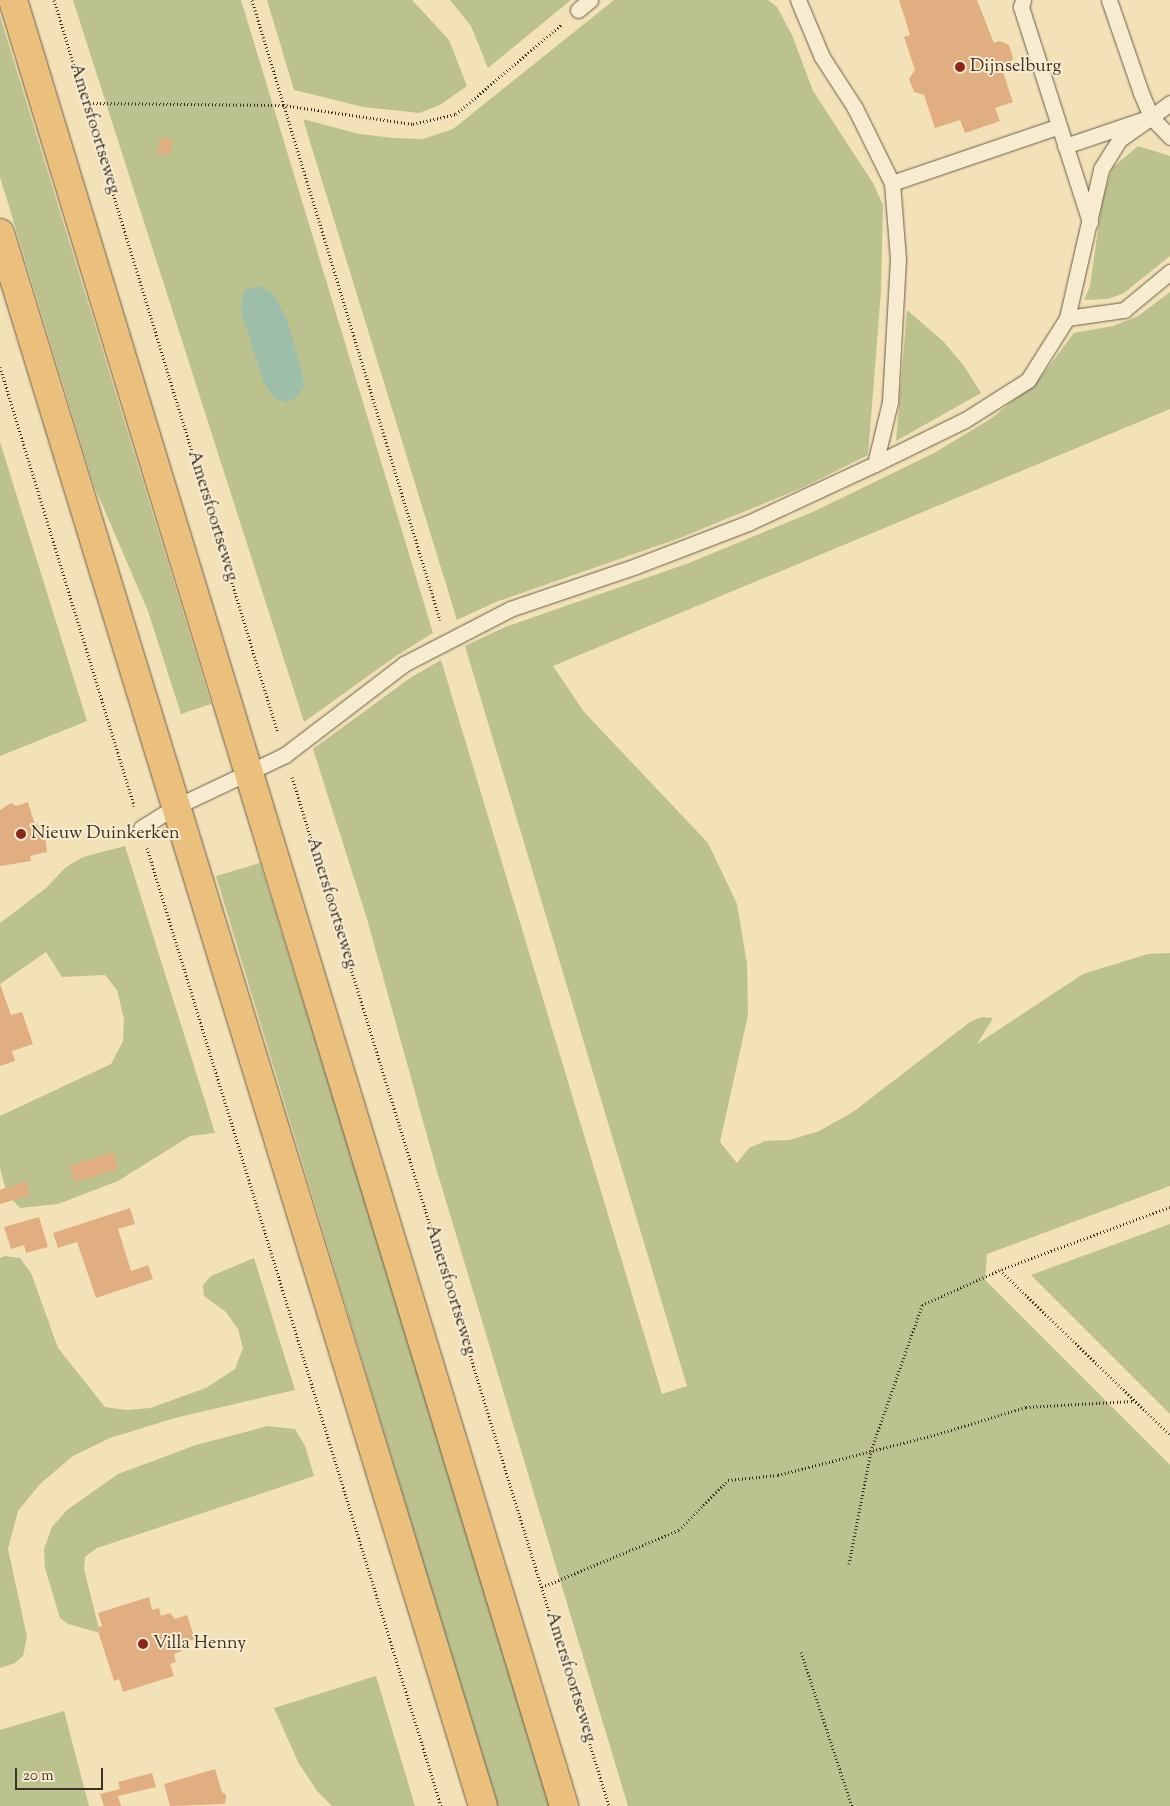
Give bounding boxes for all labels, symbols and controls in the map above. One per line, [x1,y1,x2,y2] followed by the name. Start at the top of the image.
[970,56,1061,78] place label: Dijnselburg
[64,61,124,197] street label: Amersfoortseweg
[954,61,966,73] marker: Dijnselburg
[182,448,242,584] street label: Amersfoortseweg
[31,823,180,845] place label: Nieuw Duinkerken
[15,828,27,840] marker: Nieuw Duinkerken
[301,835,361,971] street label: Amersfoortseweg
[420,1222,480,1358] street label: Amersfoortseweg
[540,1609,600,1745] street label: Amersfoortseweg
[153,1633,246,1655] place label: Villa Henny
[137,1638,149,1650] marker: Villa Henny
[18,1758,105,1790] scale bar
[23,1766,54,1787] text: 20 m

